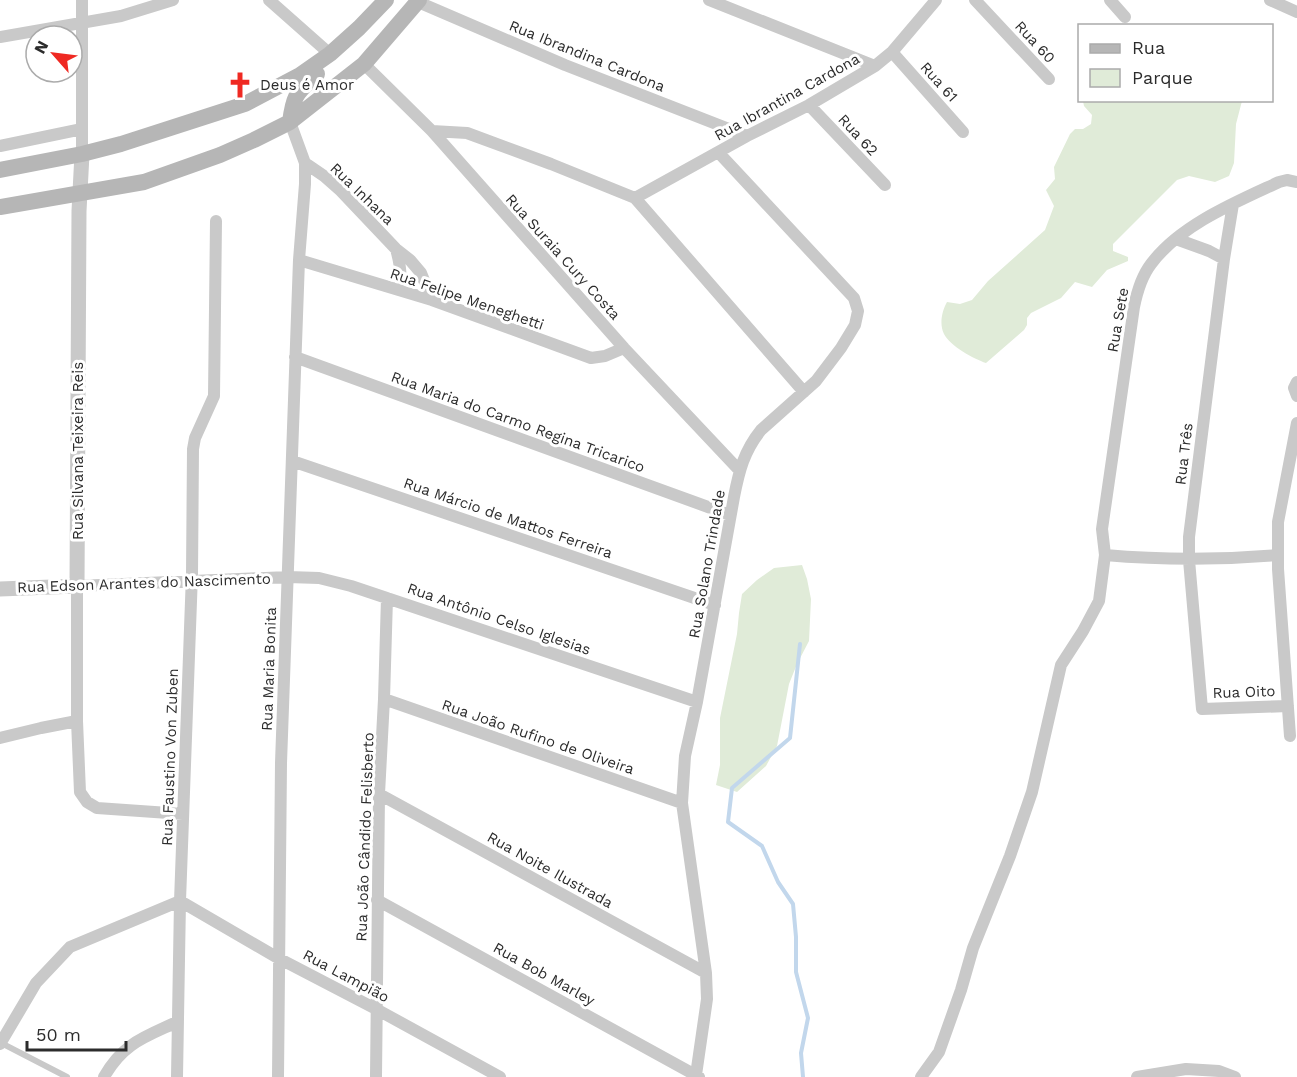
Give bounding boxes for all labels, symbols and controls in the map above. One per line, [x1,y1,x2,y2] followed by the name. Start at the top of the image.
[506,16,668,96] street label: Rua Ibrandina Cardona
[1011,17,1059,67] street label: Rua 60
[24,24,84,84] north arrow
[1078,24,1273,102] legend
[30,37,52,57] text: N
[1132,37,1165,58] text: Rua
[711,49,863,144] street label: Rua Ibrantina Cardona
[916,58,962,106] street label: Rua 61
[1132,67,1193,88] text: Parque
[225,70,255,100] church icon: Deus é Amor
[260,76,354,94] place label: Deus é Amor
[834,111,882,159] street label: Rua 62
[326,159,398,229] street label: Rua Inhana
[502,190,625,324] street label: Rua Suraia Cury Costa
[388,264,546,334] street label: Rua Felipe Meneghetti
[1103,286,1133,354] street label: Rua Sete
[69,362,87,540] street label: Rua Silvana Teixeira Reis
[389,368,647,476] street label: Rua Maria do Carmo Regina Tricarico
[1171,422,1197,486] street label: Rua Três
[401,474,615,562] street label: Rua Márcio de Mattos Ferreira
[685,488,729,640] street label: Rua Solano Trindade
[17,570,271,596] street label: Rua Edson Arantes do Nascimento
[405,579,593,659] street label: Rua Antônio Celso Iglesias
[258,606,280,731] street label: Rua Maria Bonita
[158,668,182,846] street label: Rua Faustino Von Zuben
[1212,682,1276,702] street label: Rua Oito
[440,696,637,779] street label: Rua João Rufino de Oliveira
[352,732,378,942] street label: Rua João Cândido Felisberto
[484,828,616,912] street label: Rua Noite Ilustrada
[490,939,598,1010] street label: Rua Bob Marley
[300,946,392,1006] street label: Rua Lampião
[27,1014,126,1052] scale bar
[36,1024,81,1045] text: 50 m

